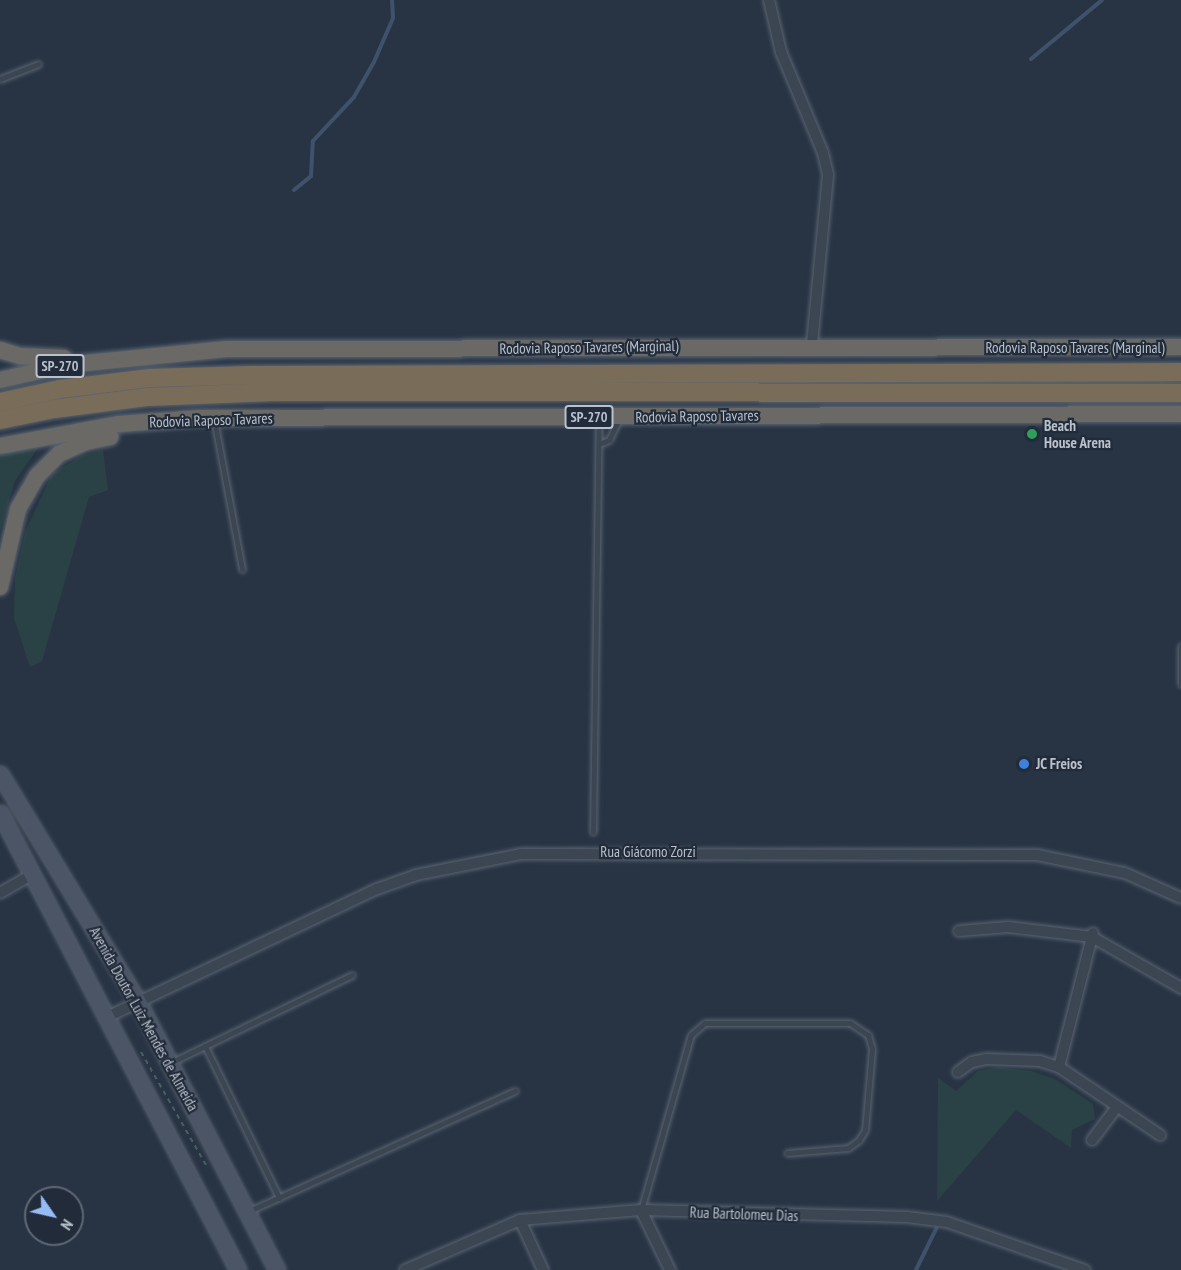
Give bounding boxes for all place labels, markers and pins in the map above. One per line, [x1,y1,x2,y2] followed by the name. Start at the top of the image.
[1044,416,1111,451] place label: Beach House Arena
[1025,427,1039,441] marker: Beach House Arena
[1036,755,1083,773] place label: JC Freios
[1017,757,1031,771] marker: JC Freios

